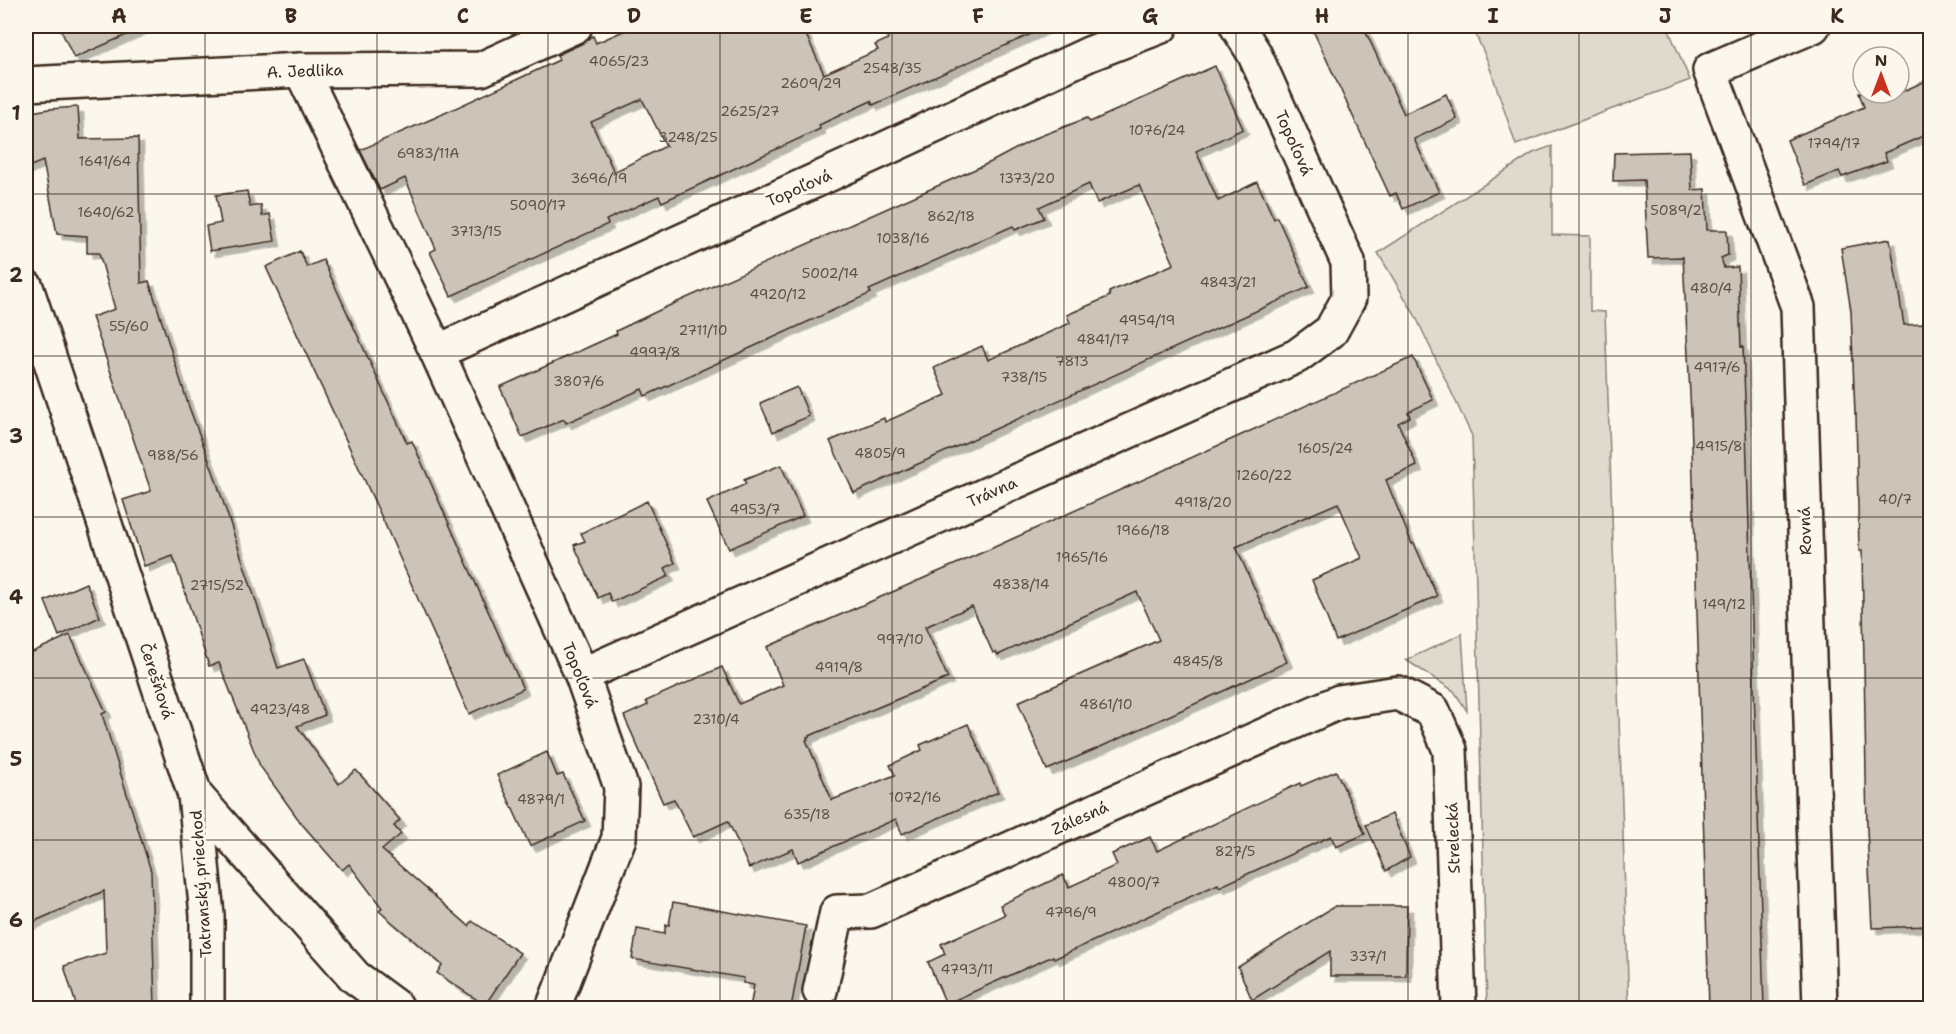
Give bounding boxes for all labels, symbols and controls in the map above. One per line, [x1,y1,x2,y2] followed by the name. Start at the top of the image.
[111,3,127,29] text: A
[285,3,297,29] text: B
[457,3,469,29] text: C
[627,3,641,29] text: D
[799,3,813,29] text: E
[972,3,984,29] text: F
[1142,3,1158,29] text: G
[1315,3,1329,29] text: H
[1487,3,1499,29] text: I
[1659,3,1672,29] text: J
[1830,3,1844,29] text: K
[1851,45,1911,105] north arrow
[1875,50,1887,71] text: N
[589,52,649,70] house number: 4065/23
[266,59,344,83] street label: A. Jedlika
[862,59,922,77] house number: 2548/35
[780,74,842,92] house number: 2609/29
[11,100,21,126] text: 1
[720,102,780,120] house number: 2625/27
[1270,107,1318,179] street label: Topoľová
[1129,121,1186,139] house number: 1076/24
[658,128,718,146] house number: 3248/25
[1807,134,1861,152] house number: 1794/17
[397,144,459,162] house number: 6983/11A
[79,152,132,170] house number: 1641/64
[763,164,835,212] street label: Topoľová
[570,169,628,187] house number: 3696/19
[999,169,1055,187] house number: 1373/20
[510,196,566,214] house number: 5090/17
[1650,201,1702,219] house number: 5089/2
[78,203,134,221] house number: 1640/62
[927,207,975,225] house number: 862/18
[450,222,502,240] house number: 3713/15
[876,229,930,247] house number: 1038/16
[9,262,23,288] text: 2
[802,264,858,282] house number: 5002/14
[1200,273,1256,291] house number: 4843/21
[1690,279,1732,297] house number: 480/4
[750,285,806,303] house number: 4920/12
[1119,311,1175,329] house number: 4954/19
[109,317,149,335] house number: 55/60
[679,321,727,339] house number: 2711/10
[1076,330,1130,348] house number: 4841/17
[629,343,681,361] house number: 4997/8
[1055,352,1089,370] house number: 7813
[1694,358,1741,376] house number: 4917/6
[1001,368,1047,386] house number: 738/15
[553,372,605,390] house number: 3807/6
[9,423,23,449] text: 3
[1695,437,1743,455] house number: 4915/8
[1297,439,1353,457] house number: 1605/24
[854,444,906,462] house number: 4805/9
[147,446,199,464] house number: 988/56
[1236,466,1292,484] house number: 1260/22
[964,472,1020,512] street label: Trávna
[1878,490,1912,508] house number: 40/7
[1174,493,1232,511] house number: 4918/20
[729,500,781,518] house number: 4953/7
[1794,506,1816,556] street label: Rovná
[1116,521,1170,539] house number: 1966/18
[1056,548,1108,566] house number: 1965/16
[992,575,1050,593] house number: 4838/14
[190,576,244,594] house number: 2715/52
[9,584,23,610] text: 4
[1702,595,1746,613] house number: 149/12
[876,630,924,648] house number: 997/10
[557,639,603,711] street label: Topoľová
[135,640,179,722] street label: Čerešňová
[1172,652,1224,670] house number: 4845/8
[815,658,863,676] house number: 4919/8
[1079,695,1133,713] house number: 4861/10
[250,700,310,718] house number: 4923/48
[692,710,740,728] house number: 2310/4
[10,746,22,772] text: 5
[889,788,941,806] house number: 1072/16
[517,790,565,808] house number: 4879/1
[1048,796,1112,840] street label: Zálesná
[1441,802,1465,874] street label: Strelecká
[783,805,831,823] house number: 635/18
[185,809,217,959] street label: Tatranský priechod
[1215,842,1255,860] house number: 827/5
[1108,873,1160,891] house number: 4800/7
[1045,903,1097,921] house number: 4796/9
[9,907,23,933] text: 6
[1349,947,1387,965] house number: 337/1
[941,960,993,978] house number: 4793/11

